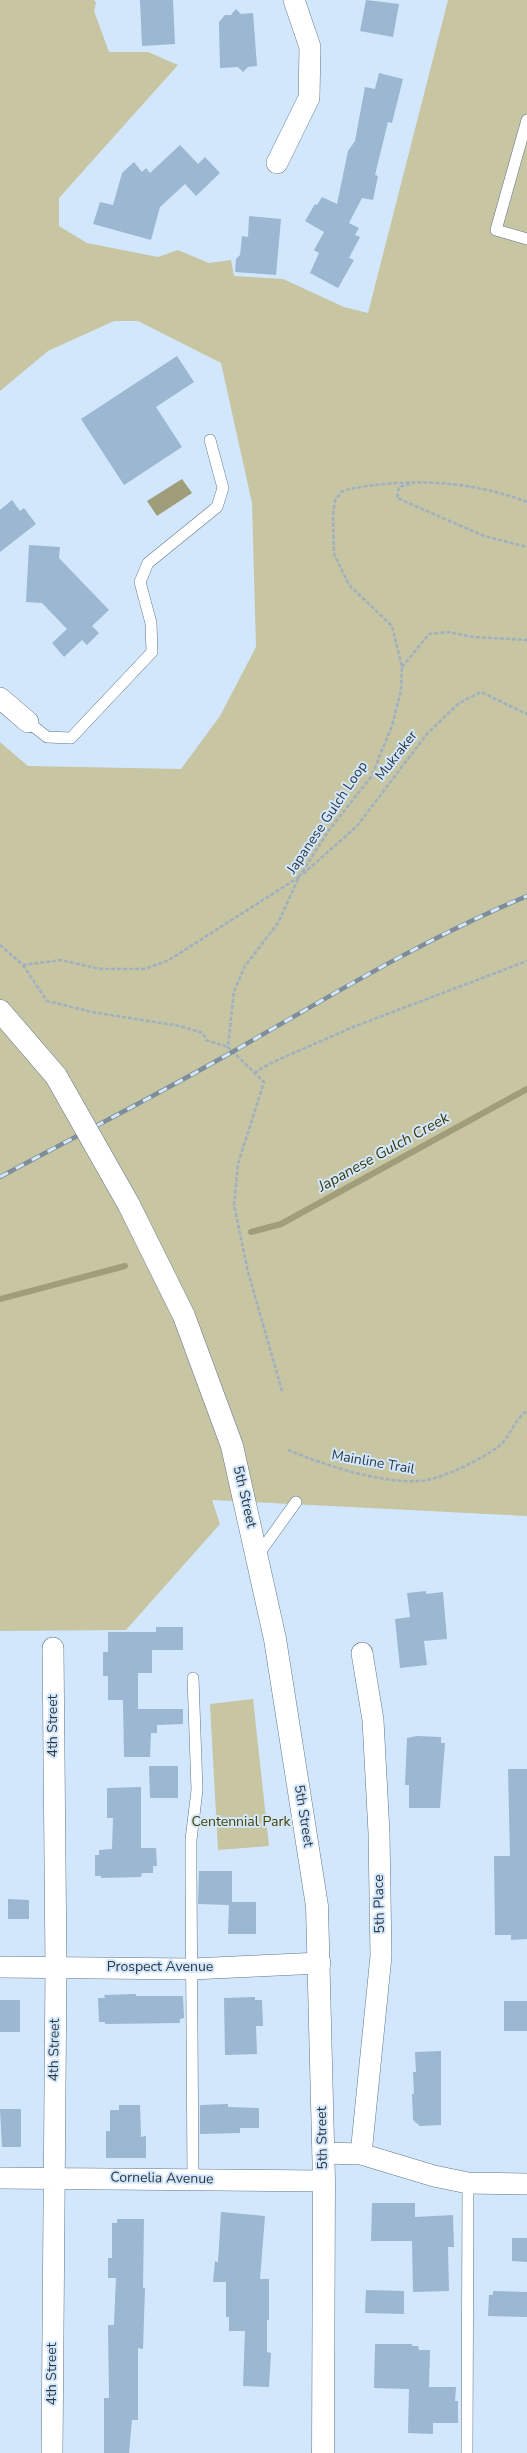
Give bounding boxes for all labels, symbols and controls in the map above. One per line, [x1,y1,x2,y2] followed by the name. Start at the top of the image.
[372,728,422,784] street label: Mukraker
[284,759,372,877] street label: Japanese Gulch Loop
[315,1110,453,1196] water label: Japanese Gulch Creek
[330,1447,416,1479] street label: Mainline Trail
[229,1464,259,1530] street label: 5th Street
[46,1694,62,1758] street label: 4th Street
[290,1784,316,1848] street label: 5th Street
[192,1815,290,1831] park label: Centennial Park
[371,1874,389,1934] street label: 5th Place
[107,1960,213,1976] street label: Prospect Avenue
[46,2018,64,2082] street label: 4th Street
[314,2106,332,2170] street label: 5th Street
[110,2170,214,2188] street label: Cornelia Avenue
[45,2342,61,2406] street label: 4th Street

